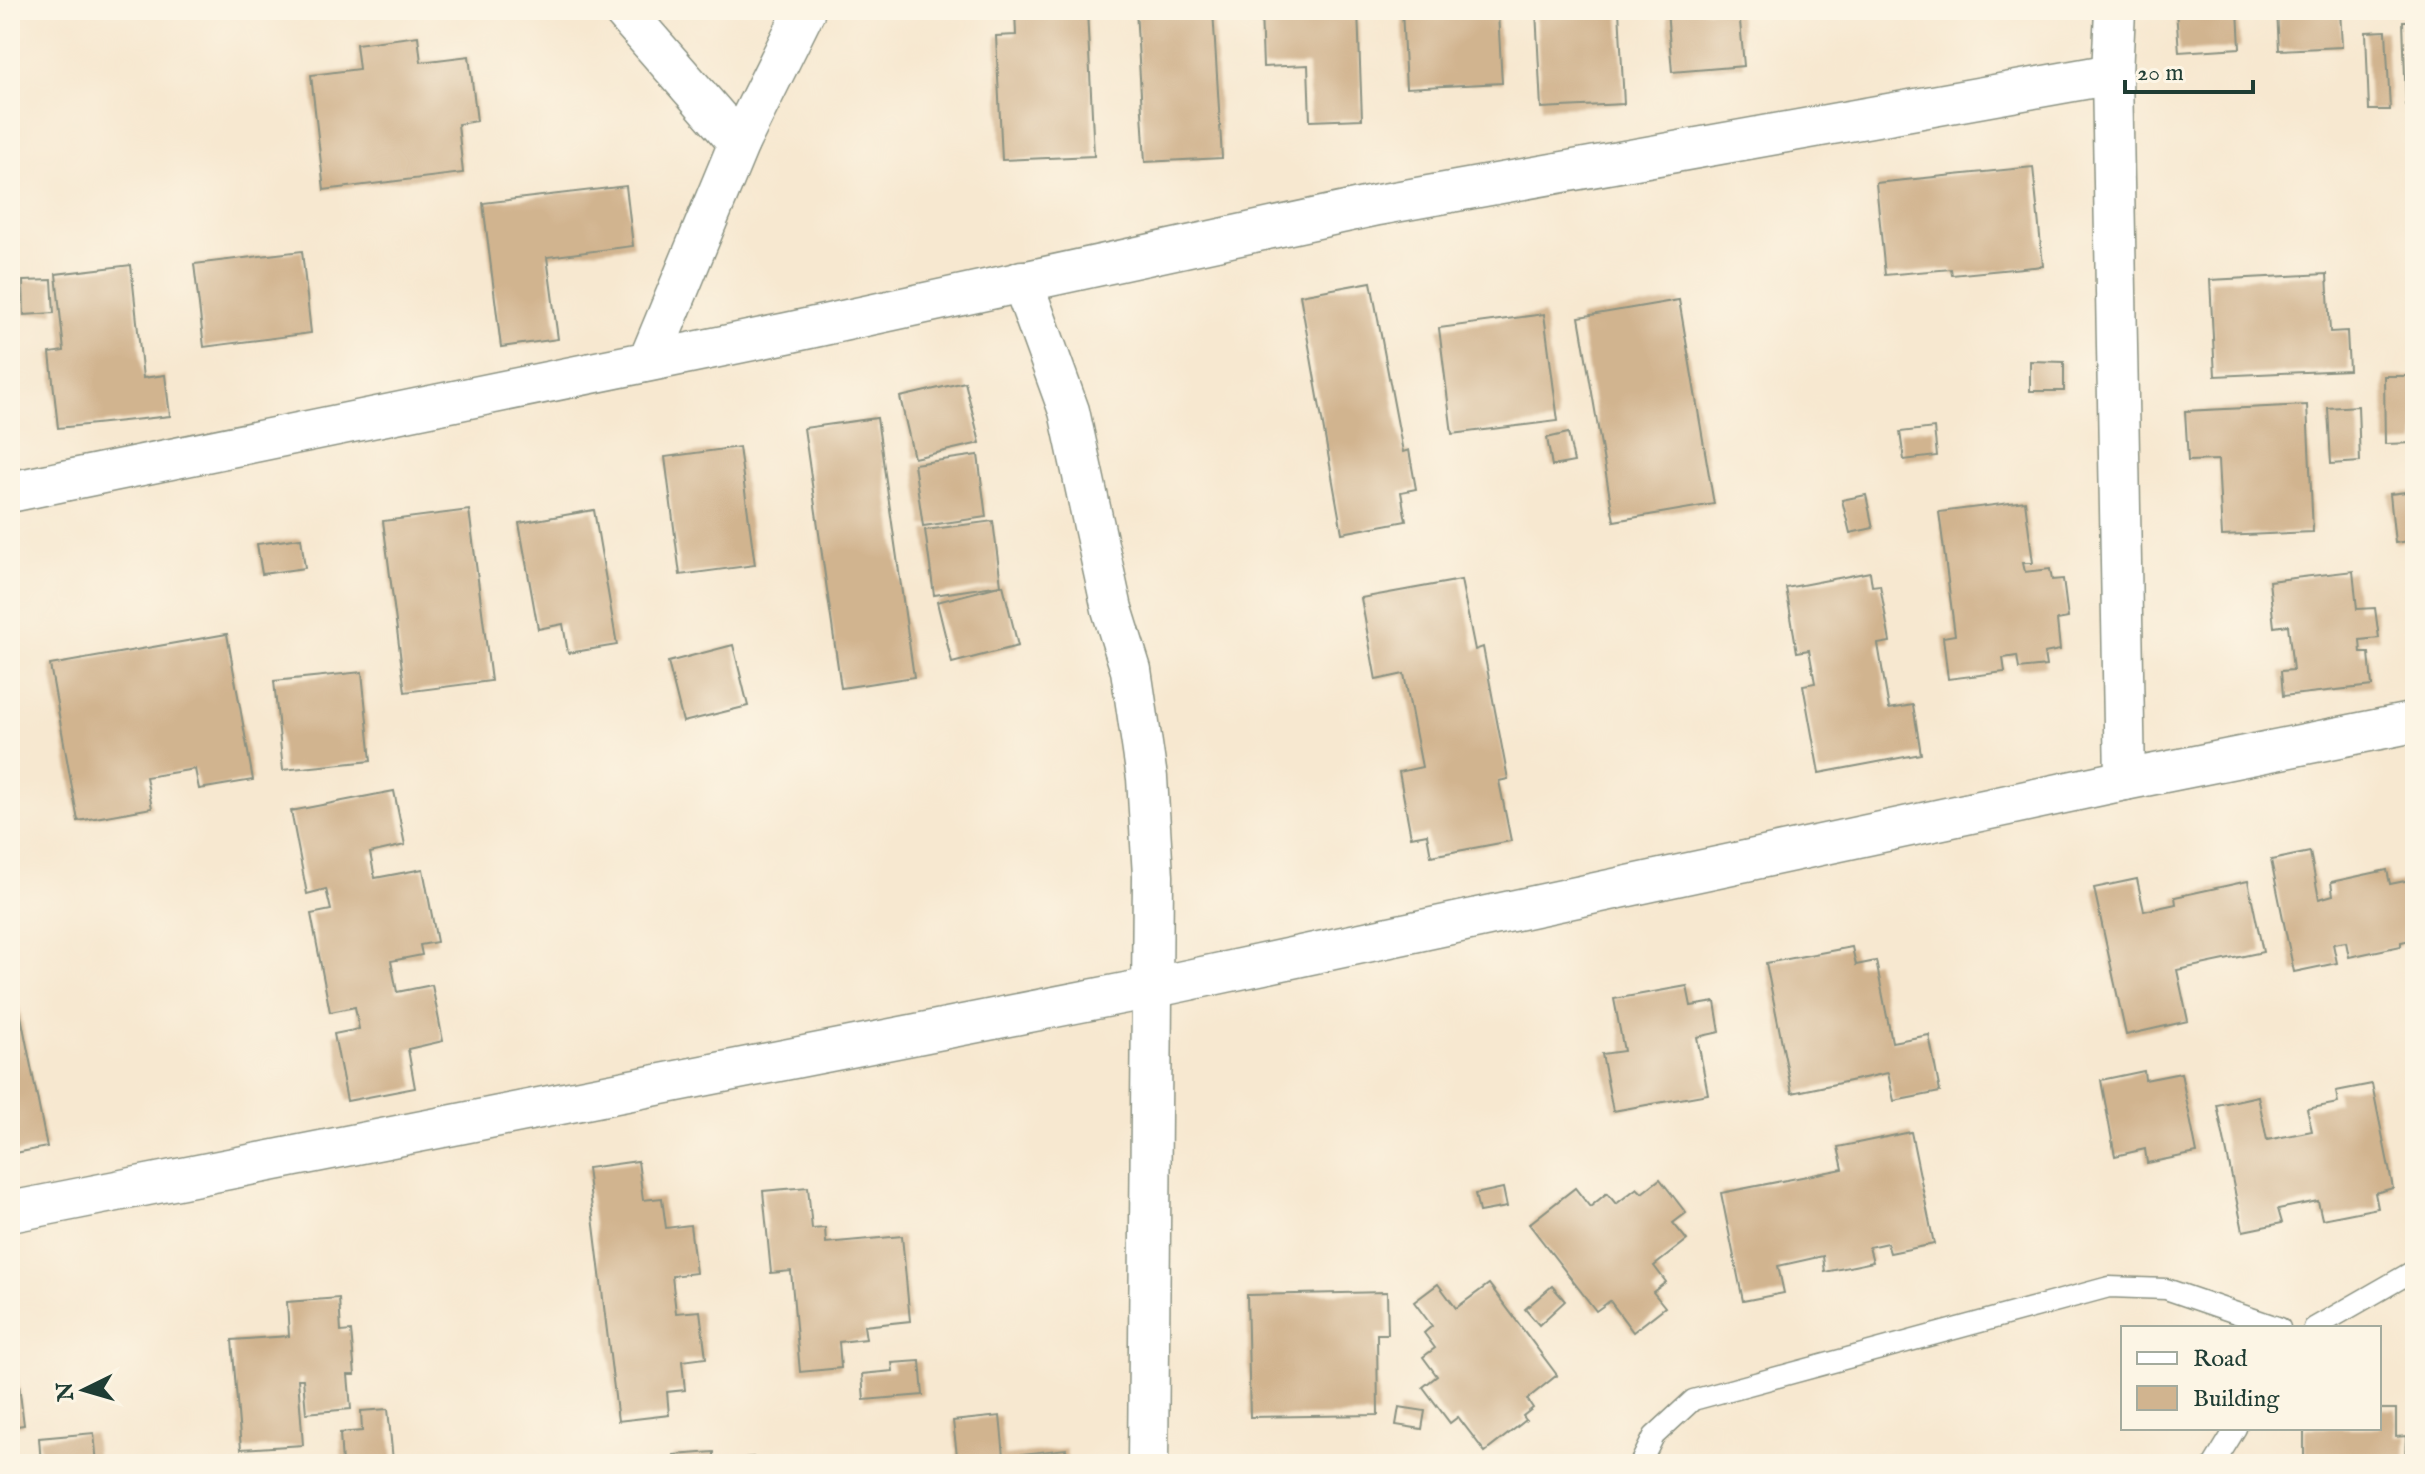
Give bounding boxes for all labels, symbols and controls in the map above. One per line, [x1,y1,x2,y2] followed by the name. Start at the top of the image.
[2125,44,2253,94] scale bar
[2137,58,2184,89] text: 20 m
[2121,1326,2381,1430] legend
[2193,1344,2247,1375] text: Road
[44,1350,124,1430] north arrow
[51,1381,81,1403] text: N
[2193,1384,2280,1415] text: Building

